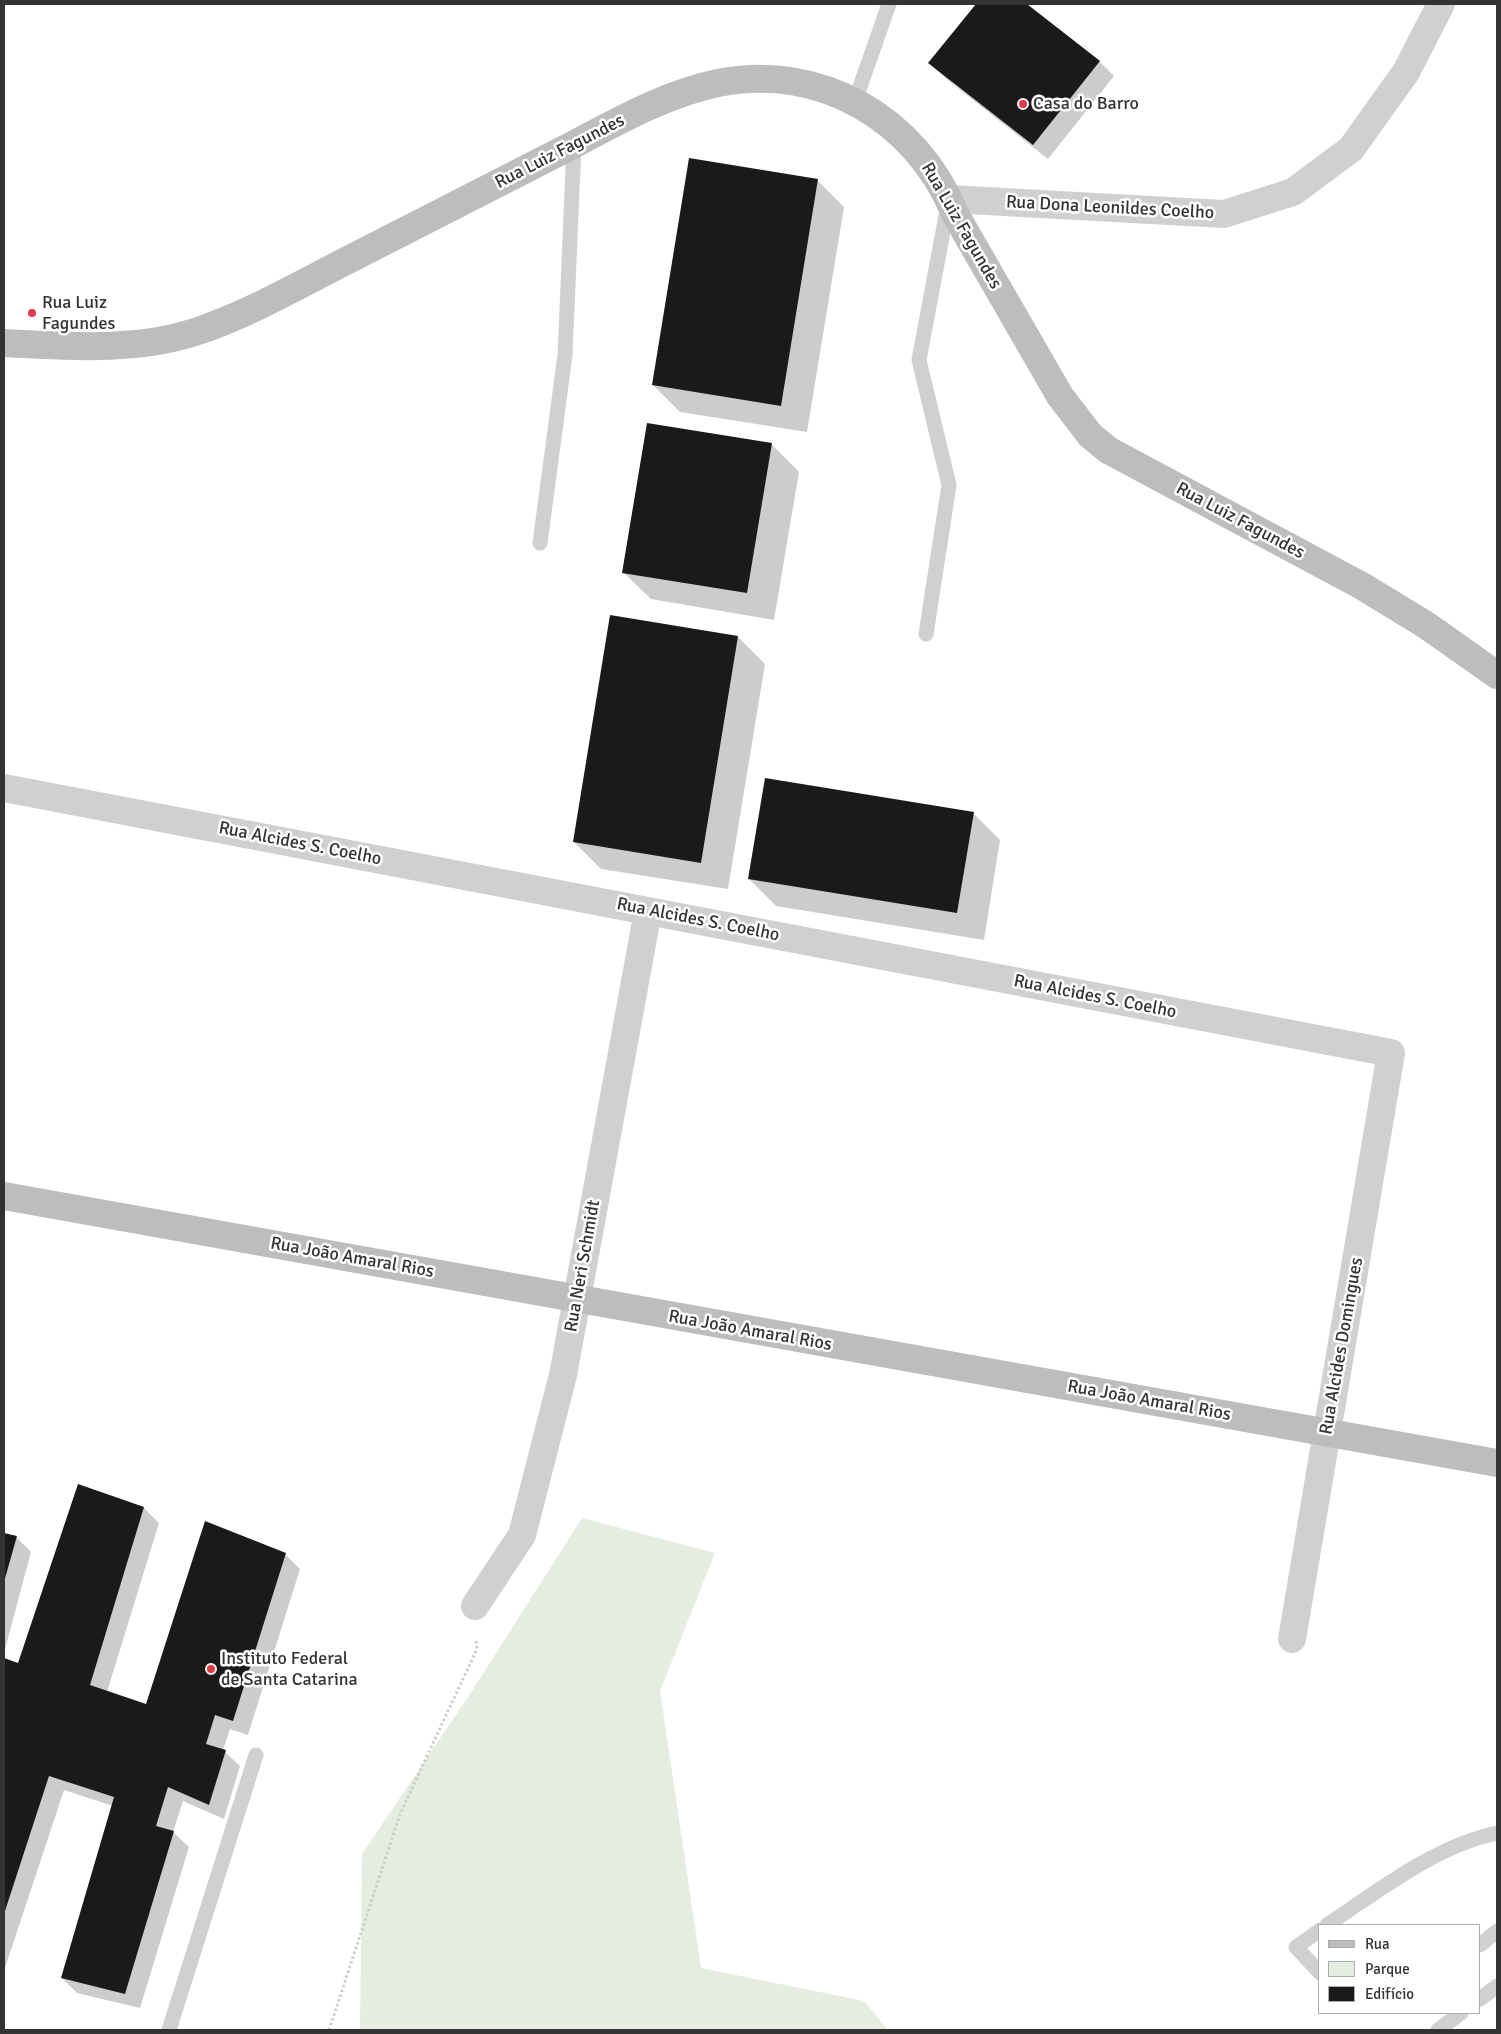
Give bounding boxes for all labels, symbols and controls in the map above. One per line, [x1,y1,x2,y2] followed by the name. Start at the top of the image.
[1033,93,1139,115] place label: Casa do Barro
[1017,98,1029,110] marker: Casa do Barro
[492,110,628,194] street label: Rua Luiz Fagundes
[916,159,1006,293] street label: Rua Luiz Fagundes
[1005,192,1215,224] street label: Rua Dona Leonildes Coelho
[42,292,115,334] place label: Rua Luiz Fagundes
[26,307,38,319] marker: Rua Luiz Fagundes
[1172,478,1308,564] street label: Rua Luiz Fagundes
[217,818,383,870] street label: Rua Alcides S. Coelho
[615,894,781,946] street label: Rua Alcides S. Coelho
[1012,971,1178,1023] street label: Rua Alcides S. Coelho
[561,1198,605,1334] street label: Rua Neri Schmidt
[269,1233,435,1283] street label: Rua João Amaral Rios
[1316,1256,1368,1436] street label: Rua Alcides Domingues
[667,1306,833,1356] street label: Rua João Amaral Rios
[1066,1376,1232,1426] street label: Rua João Amaral Rios
[221,1648,358,1690] place label: Instituto Federal de Santa Catarina
[205,1663,217,1675] marker: Instituto Federal de Santa Catarina
[1318,1924,1481,2014] legend
[1365,1935,1390,1953] text: Rua
[1365,1960,1410,1978] text: Parque
[1365,1985,1414,2003] text: Edifício

